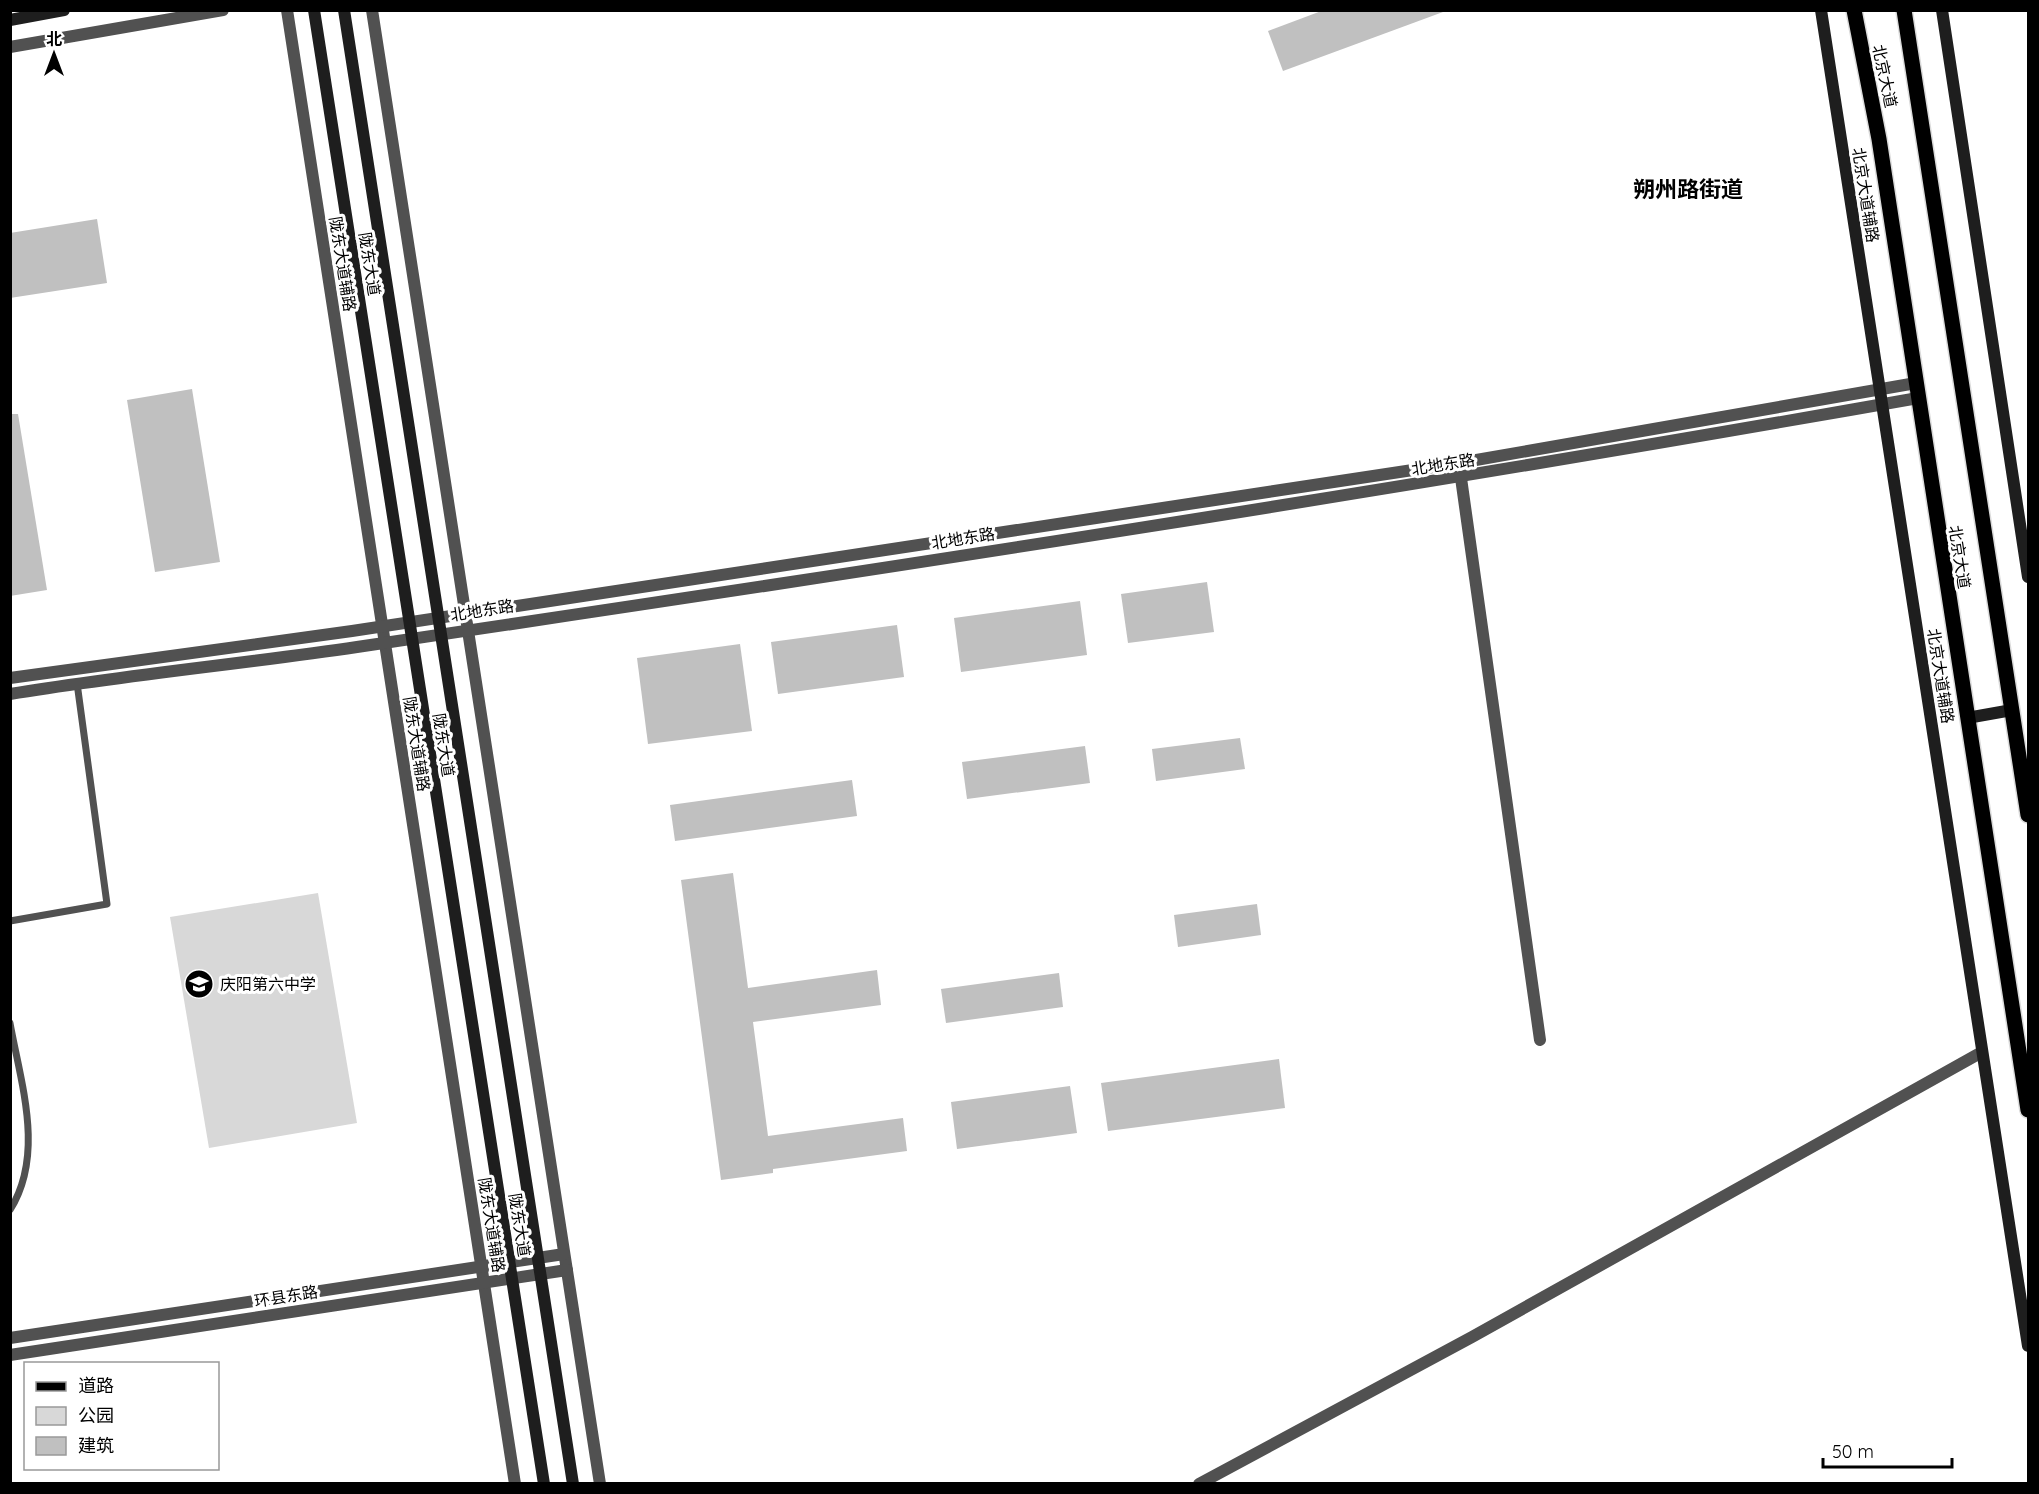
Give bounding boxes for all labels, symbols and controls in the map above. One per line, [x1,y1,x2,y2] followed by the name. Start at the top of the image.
[24,24,84,84] north arrow
[46,29,62,49] text: 北
[1869,43,1901,109] street label: 北京大道
[1849,146,1883,244] street label: 北京大道辅路
[1633,175,1743,203] district label: 朔州路街道
[326,215,360,313] street label: 陇东大道辅路
[355,231,385,297] street label: 陇东大道
[1410,449,1476,479] street label: 北地东路
[930,523,996,553] street label: 北地东路
[1945,524,1975,590] street label: 北京大道
[449,595,515,625] street label: 北地东路
[1924,627,1958,725] street label: 北京大道辅路
[400,695,434,793] street label: 陇东大道辅路
[429,712,459,778] street label: 陇东大道
[183,968,215,1000] school or university icon: 庆阳第六中学
[220,974,316,994] place label: 庆阳第六中学
[475,1176,509,1274] street label: 陇东大道辅路
[505,1192,535,1258] street label: 陇东大道
[253,1281,319,1311] street label: 环县东路
[24,1362,219,1470] legend
[78,1374,114,1397] text: 道路
[78,1404,114,1427] text: 公园
[1823,1431,1952,1469] scale bar
[78,1434,114,1457] text: 建筑
[1832,1440,1874,1463] text: 50 m

